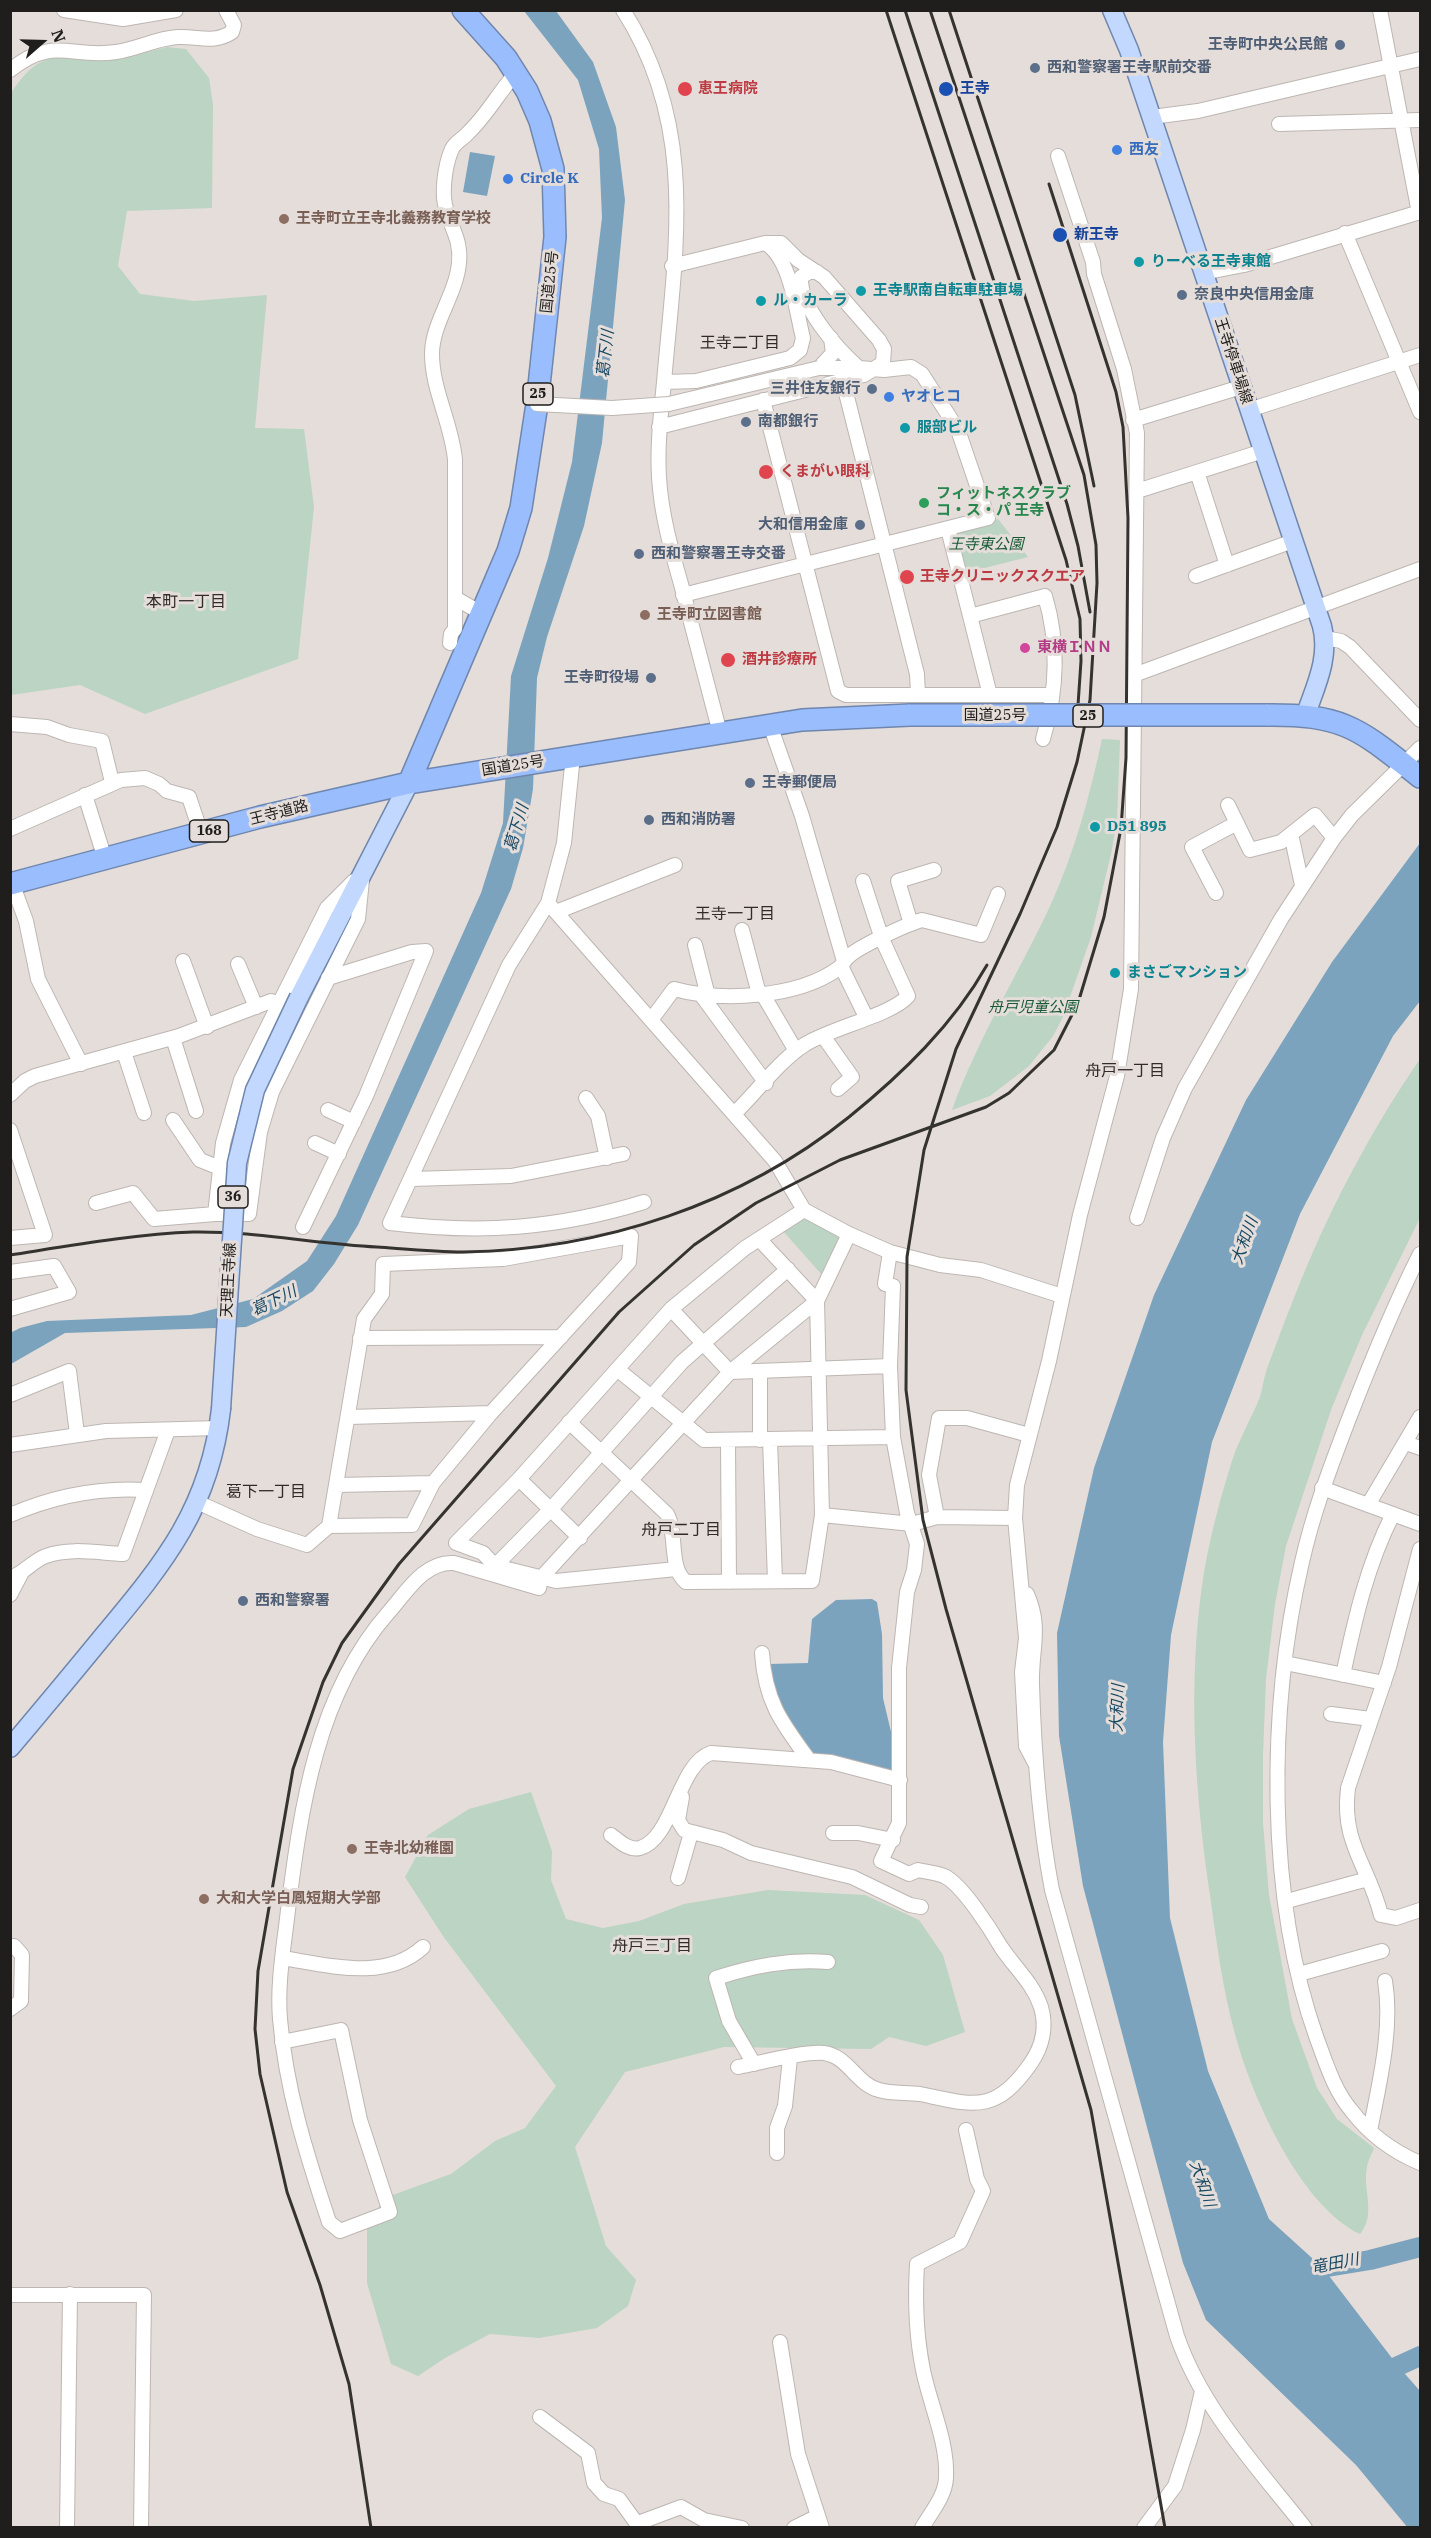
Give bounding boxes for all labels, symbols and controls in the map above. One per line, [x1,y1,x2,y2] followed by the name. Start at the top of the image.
[12,12,72,72] north arrow
[47,26,70,45] text: N
[1208,36,1328,54] place label: 王寺町中央公民館
[1333,38,1347,52] marker: 王寺町中央公民館
[1047,59,1212,77] place label: 西和警察署王寺駅前交番
[1028,61,1042,75] marker: 西和警察署王寺駅前交番
[676,80,694,98] marker: 恵王病院
[698,80,758,98] place label: 恵王病院
[937,80,955,98] marker: 王寺
[960,80,990,98] place label: 王寺
[1129,141,1159,159] place label: 西友
[1110,143,1124,157] marker: 西友
[520,170,579,188] place label: Circle K
[501,172,515,186] marker: Circle K
[296,210,491,228] place label: 王寺町立王寺北義務教育学校
[277,212,291,226] marker: 王寺町立王寺北義務教育学校
[1051,226,1069,244] marker: 新王寺
[1074,226,1119,244] place label: 新王寺
[538,250,562,314] street label: 国道25号
[1151,253,1271,271] place label: りーべる王寺東館
[1132,255,1146,269] marker: りーべる王寺東館
[873,282,1023,300] place label: 王寺駅南自転車駐車場
[854,284,868,298] marker: 王寺駅南自転車駐車場
[1194,286,1314,304] place label: 奈良中央信用金庫
[1175,288,1189,302] marker: 奈良中央信用金庫
[773,292,848,310] place label: ル・カーラ
[754,294,768,308] marker: ル・カーラ
[1211,315,1255,407] street label: 王寺停車場線
[594,329,618,379] water label: 葛下川
[700,333,780,353] district label: 王寺二丁目
[770,380,860,398] place label: 三井住友銀行
[865,382,879,396] marker: 三井住友銀行
[523,383,553,405] road number: 25
[901,388,961,406] place label: ヤオヒコ
[882,390,896,404] marker: ヤオヒコ
[758,413,818,431] place label: 南都銀行
[739,415,753,429] marker: 南都銀行
[917,419,977,437] place label: 服部ビル
[898,421,912,435] marker: 服部ビル
[757,463,775,481] marker: くまがい眼科
[780,463,870,481] place label: くまがい眼科
[936,485,1071,520] place label: フィットネスクラブ コ・ス・パ 王寺
[917,496,931,510] marker: フィットネスクラブ コ・ス・パ 王寺
[758,516,848,534] place label: 大和信用金庫
[853,518,867,532] marker: 大和信用金庫
[949,536,1023,554] park label: 王寺東公園
[651,545,786,563] place label: 西和警察署王寺交番
[632,547,646,561] marker: 西和警察署王寺交番
[898,568,916,586] marker: 王寺クリニックスクエア
[920,568,1085,586] place label: 王寺クリニックスクエア
[146,592,226,612] district label: 本町一丁目
[657,606,762,624] place label: 王寺町立図書館
[638,608,652,622] marker: 王寺町立図書館
[1037,639,1112,657] place label: 東横ＩＮＮ
[1018,641,1032,655] marker: 東横ＩＮＮ
[719,651,737,669] marker: 酒井診療所
[742,651,817,669] place label: 酒井診療所
[564,669,639,687] place label: 王寺町役場
[644,671,658,685] marker: 王寺町役場
[1073,705,1103,727] road number: 25
[964,707,1026,725] street label: 国道25号
[480,752,546,780] street label: 国道25号
[762,774,837,792] place label: 王寺郵便局
[743,776,757,790] marker: 王寺郵便局
[248,797,310,829] street label: 王寺道路
[501,802,533,854] water label: 葛下川
[661,811,736,829] place label: 西和消防署
[642,813,656,827] marker: 西和消防署
[1107,818,1167,836] place label: D51 895
[190,820,228,842] road number: 168
[1088,820,1102,834] marker: D51 895
[695,904,775,924] district label: 王寺一丁目
[1127,964,1247,982] place label: まさごマンション
[1108,966,1122,980] marker: まさごマンション
[988,999,1078,1017] park label: 舟戸児童公園
[1085,1061,1165,1081] district label: 舟戸一丁目
[218,1186,248,1208] road number: 36
[1228,1215,1262,1267] water label: 大和川
[218,1242,240,1318] street label: 天理王寺線
[248,1282,300,1320] water label: 葛下川
[226,1482,306,1502] district label: 葛下一丁目
[641,1520,721,1540] district label: 舟戸二丁目
[255,1592,330,1610] place label: 西和警察署
[236,1594,250,1608] marker: 西和警察署
[1108,1684,1128,1732] water label: 大和川
[364,1840,454,1858] place label: 王寺北幼稚園
[345,1842,359,1856] marker: 王寺北幼稚園
[216,1890,381,1908] place label: 大和大学白鳳短期大学部
[197,1892,211,1906] marker: 大和大学白鳳短期大学部
[612,1936,692,1956] district label: 舟戸三丁目
[1185,2158,1219,2210] water label: 大和川
[1310,2250,1360,2278] water label: 竜田川

